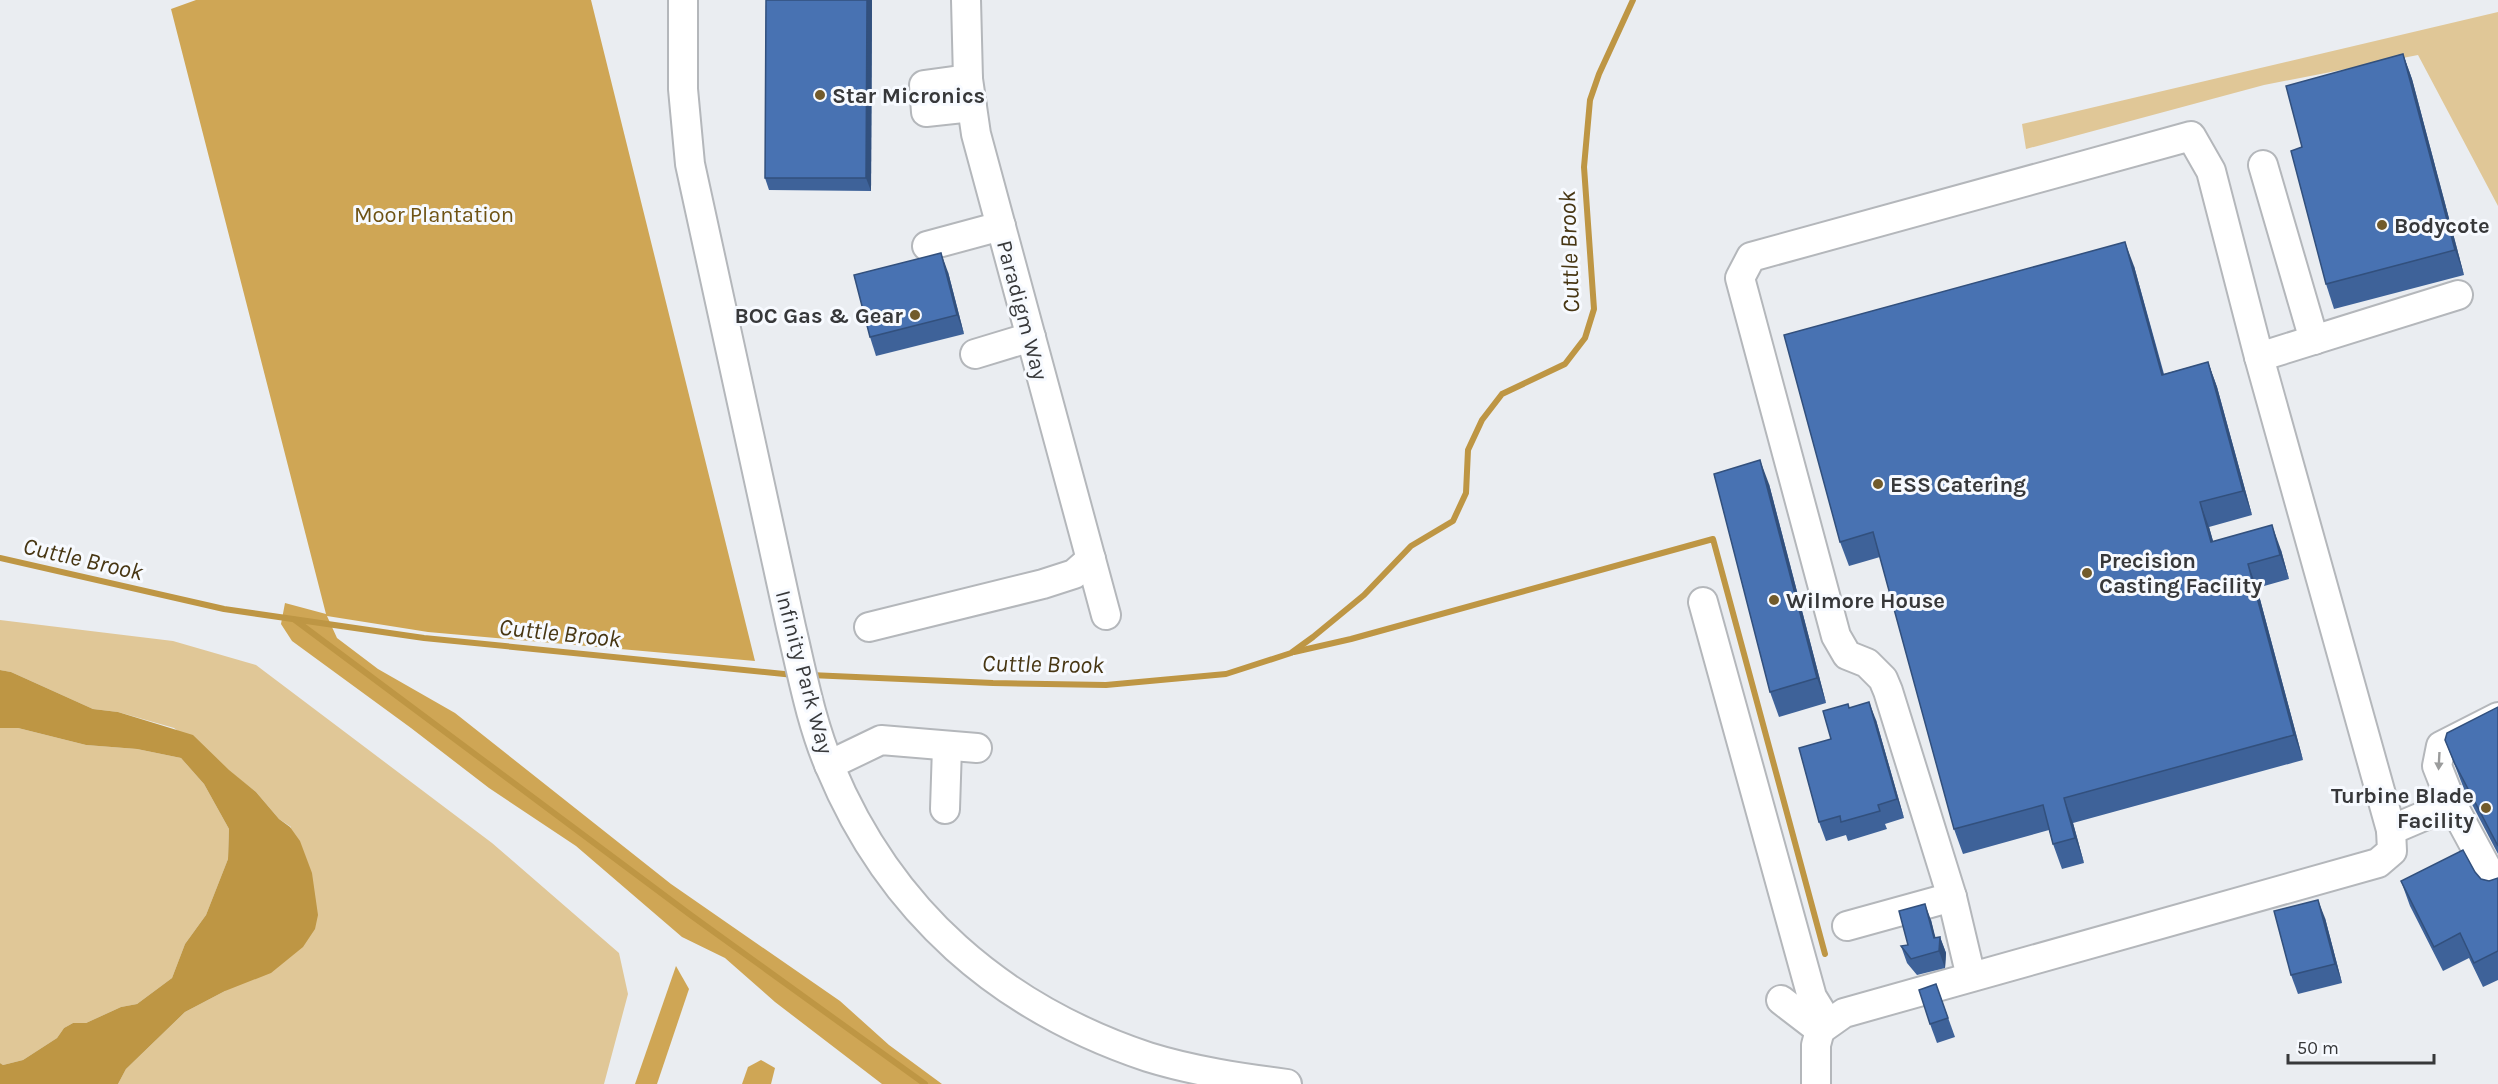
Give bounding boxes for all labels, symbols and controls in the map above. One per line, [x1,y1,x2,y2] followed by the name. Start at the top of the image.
[832,83,985,109] place label: Star Micronics
[813,88,827,102] marker: Star Micronics
[1553,190,1585,314] water label: Cuttle Brook
[354,202,514,228] park label: Moor Plantation
[2394,213,2490,239] place label: Bodycote
[2375,218,2389,232] marker: Bodycote
[991,238,1053,383] street label: Paradigm Way
[734,303,903,329] place label: BOC Gas & Gear
[908,308,922,322] marker: BOC Gas & Gear
[1890,472,2026,498] place label: ESS Catering
[1871,477,1885,491] marker: ESS Catering
[20,532,147,587] water label: Cuttle Brook
[2099,548,2262,599] place label: Precision Casting Facility
[2080,566,2094,580] marker: Precision Casting Facility
[770,588,838,757] street label: Infinity Park Way
[1786,588,1945,614] place label: Wilmore House
[1767,593,1781,607] marker: Wilmore House
[498,613,623,653] water label: Cuttle Brook
[982,649,1105,679] water label: Cuttle Brook
[2435,752,2444,771] one-way arrow
[2331,783,2474,834] place label: Turbine Blade Facility
[2479,801,2493,815] marker: Turbine Blade Facility
[2288,1027,2434,1065] scale bar
[2297,1037,2339,1059] text: 50 m

